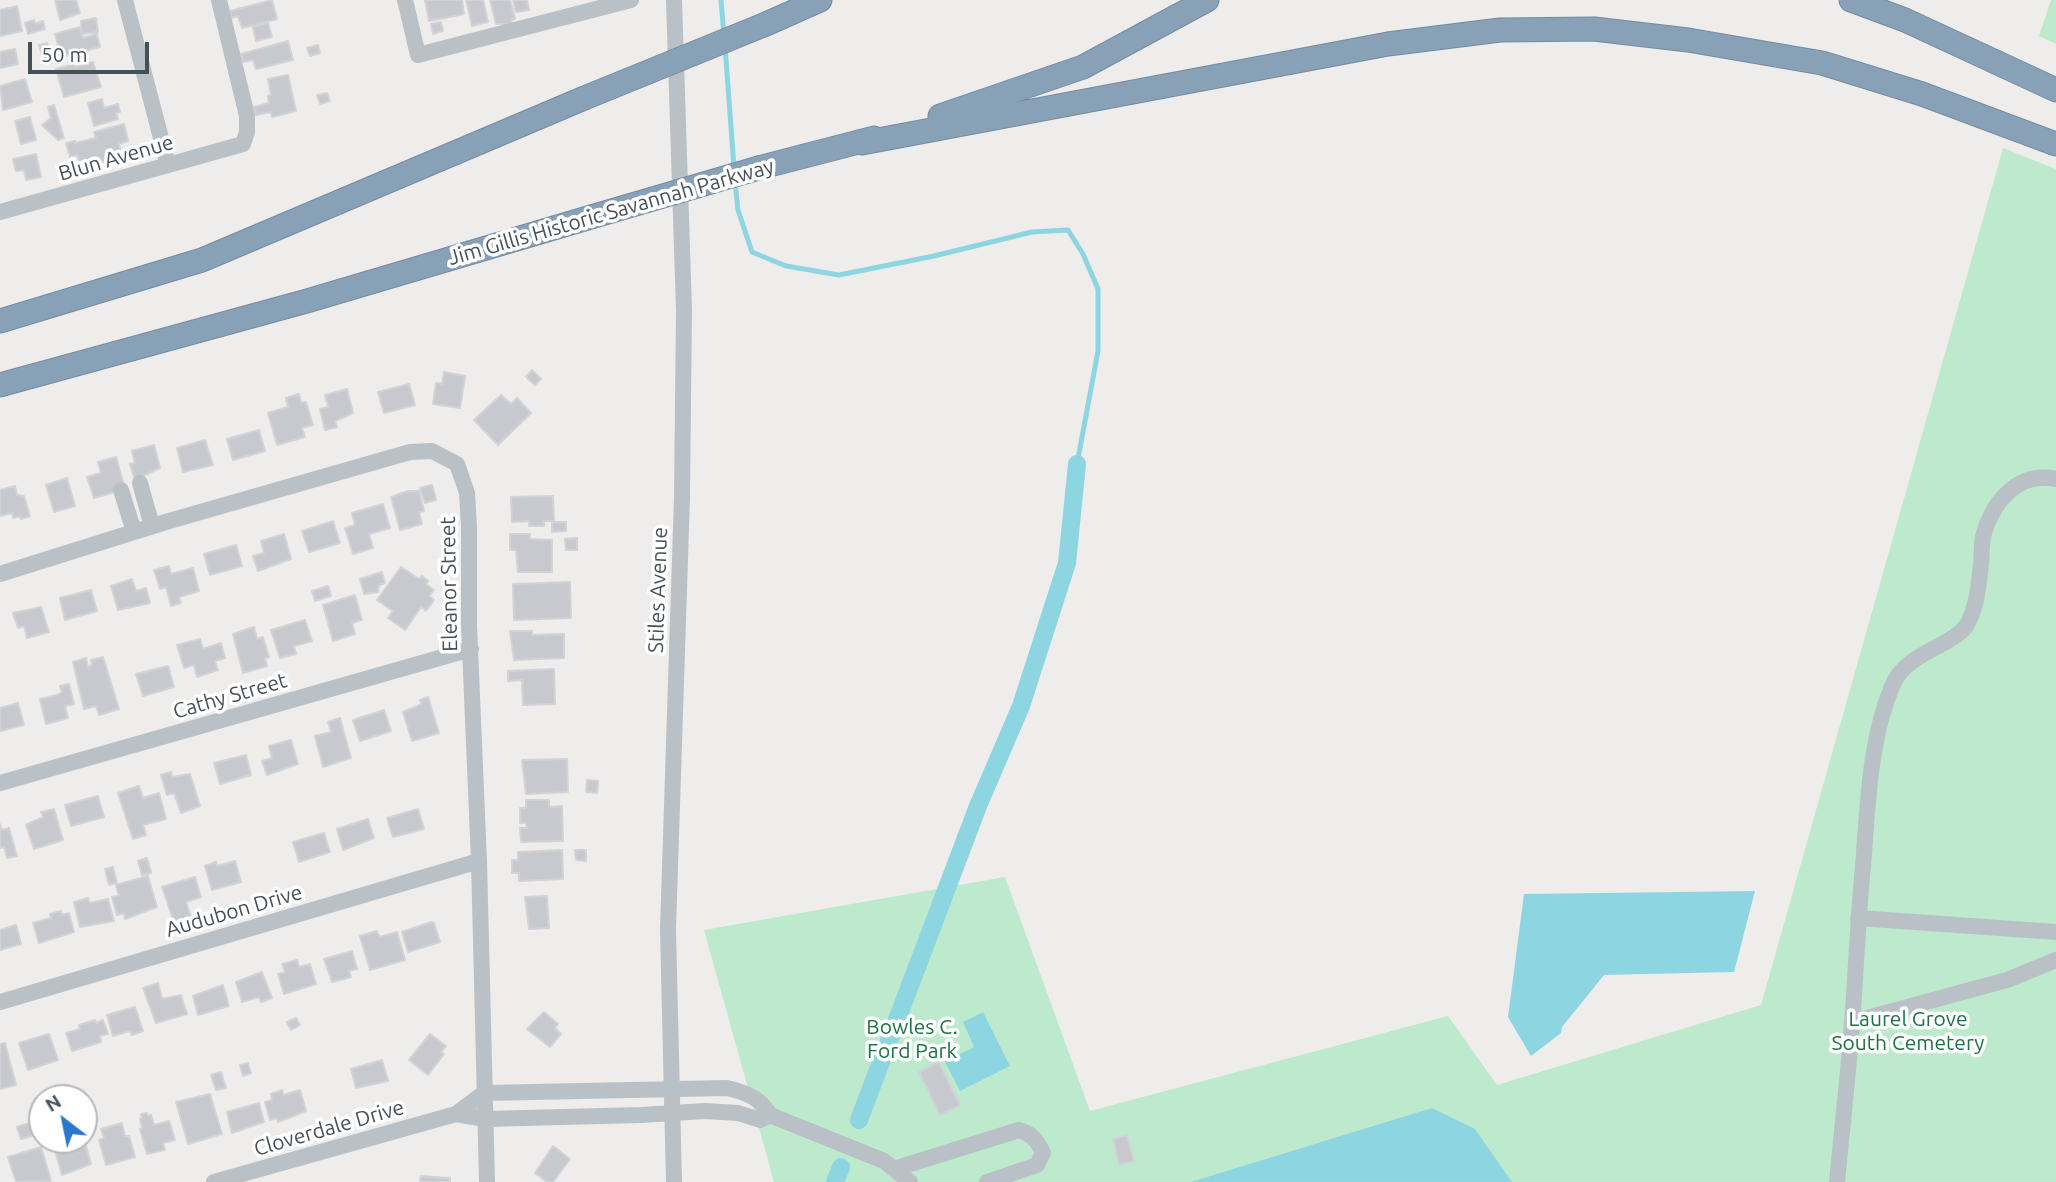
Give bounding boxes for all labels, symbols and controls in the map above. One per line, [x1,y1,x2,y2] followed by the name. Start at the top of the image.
[32,28,152,72] scale bar
[41,42,88,66] text: 50 m
[56,130,176,186] street label: Blun Avenue
[445,153,777,271] street label: Jim Gillis Historic Savannah Parkway
[435,516,463,652] street label: Eleanor Street
[643,527,673,653] street label: Stiles Avenue
[170,668,290,724] street label: Cathy Street
[163,879,305,943] street label: Audubon Drive
[1832,1006,1984,1056] park label: Laurel Grove South Cemetery
[866,1014,958,1064] park label: Bowles C. Ford Park
[28,1084,98,1154] north arrow
[41,1090,65,1116] text: N
[251,1095,407,1161] street label: Cloverdale Drive

